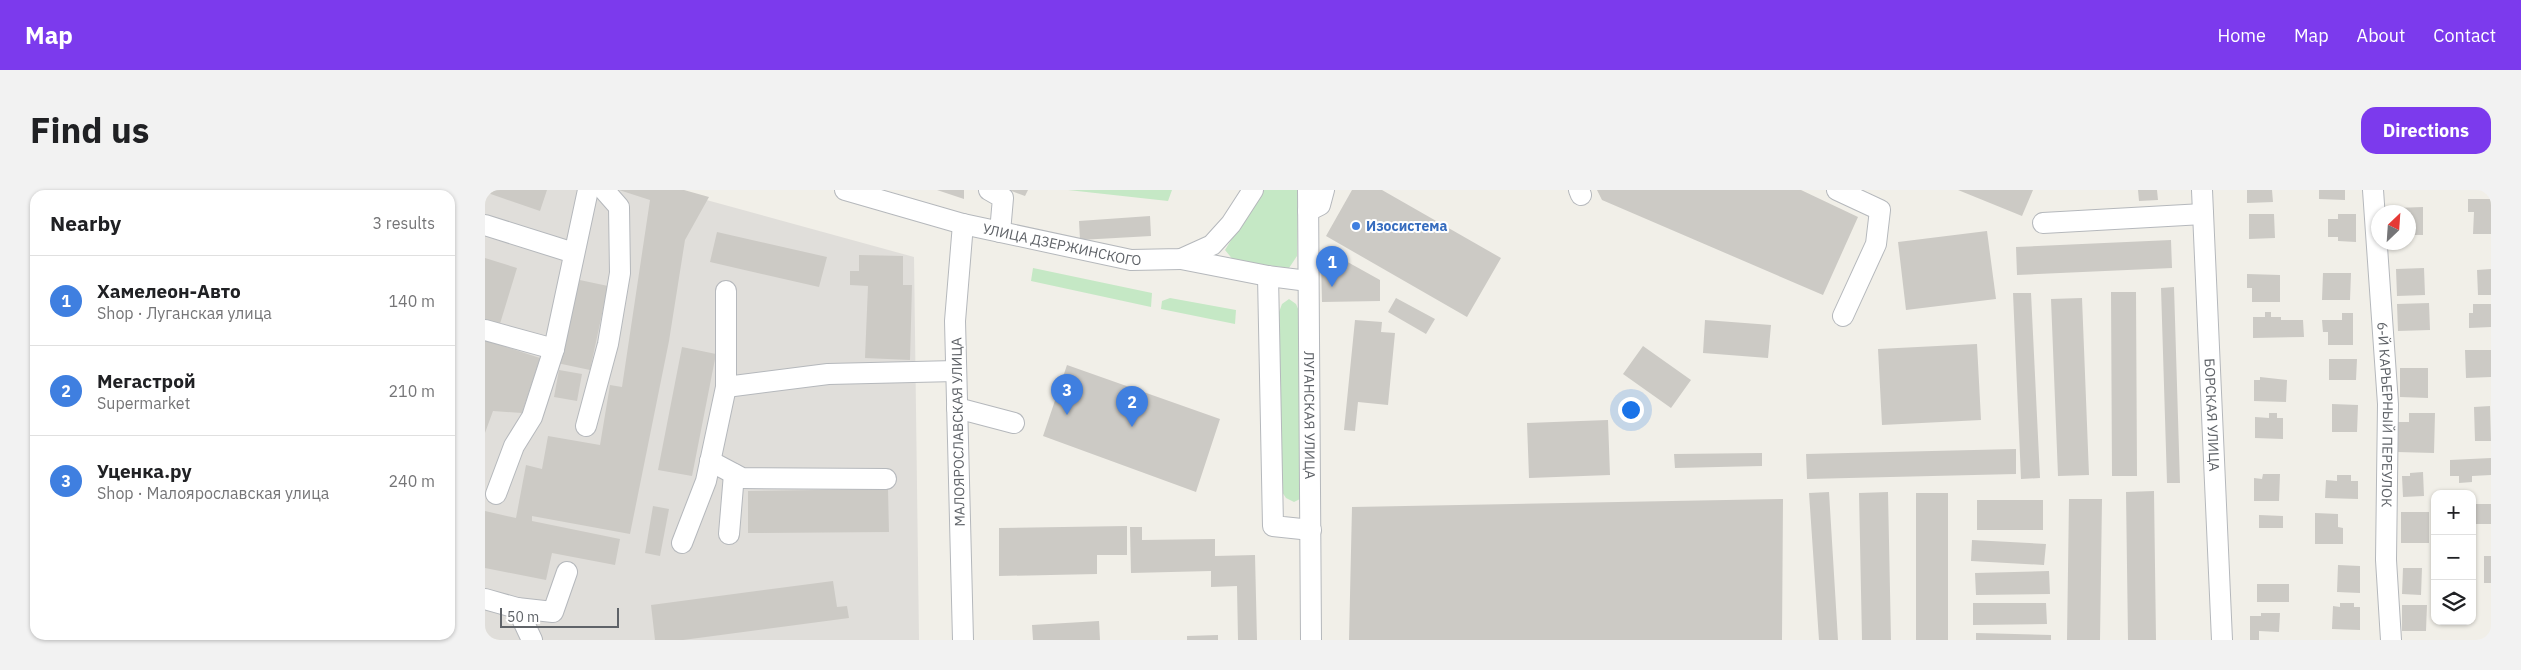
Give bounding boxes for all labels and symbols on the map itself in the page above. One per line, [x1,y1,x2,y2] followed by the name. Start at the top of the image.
[2371,205,2416,250] north arrow
[1366,217,1447,235] place label: Изосистема
[981,219,1142,269] street label: УЛИЦА ДЗЕРЖИНСКОГО
[1350,220,1362,232] marker: Изосистема
[1316,246,1348,287] pin: 1
[2373,321,2398,507] street label: 6-Й КАРЬЕРНЫЙ ПЕРЕУЛОК
[947,337,969,527] street label: МАЛОЯРОСЛАВСКАЯ УЛИЦА
[1300,351,1319,479] street label: ЛУГАНСКАЯ УЛИЦА
[2200,358,2223,472] street label: БОРСКАЯ УЛИЦА
[1051,374,1083,415] pin: 3
[1116,386,1148,427] pin: 2
[1618,397,1644,423] your location
[500,605,619,628] scale bar

